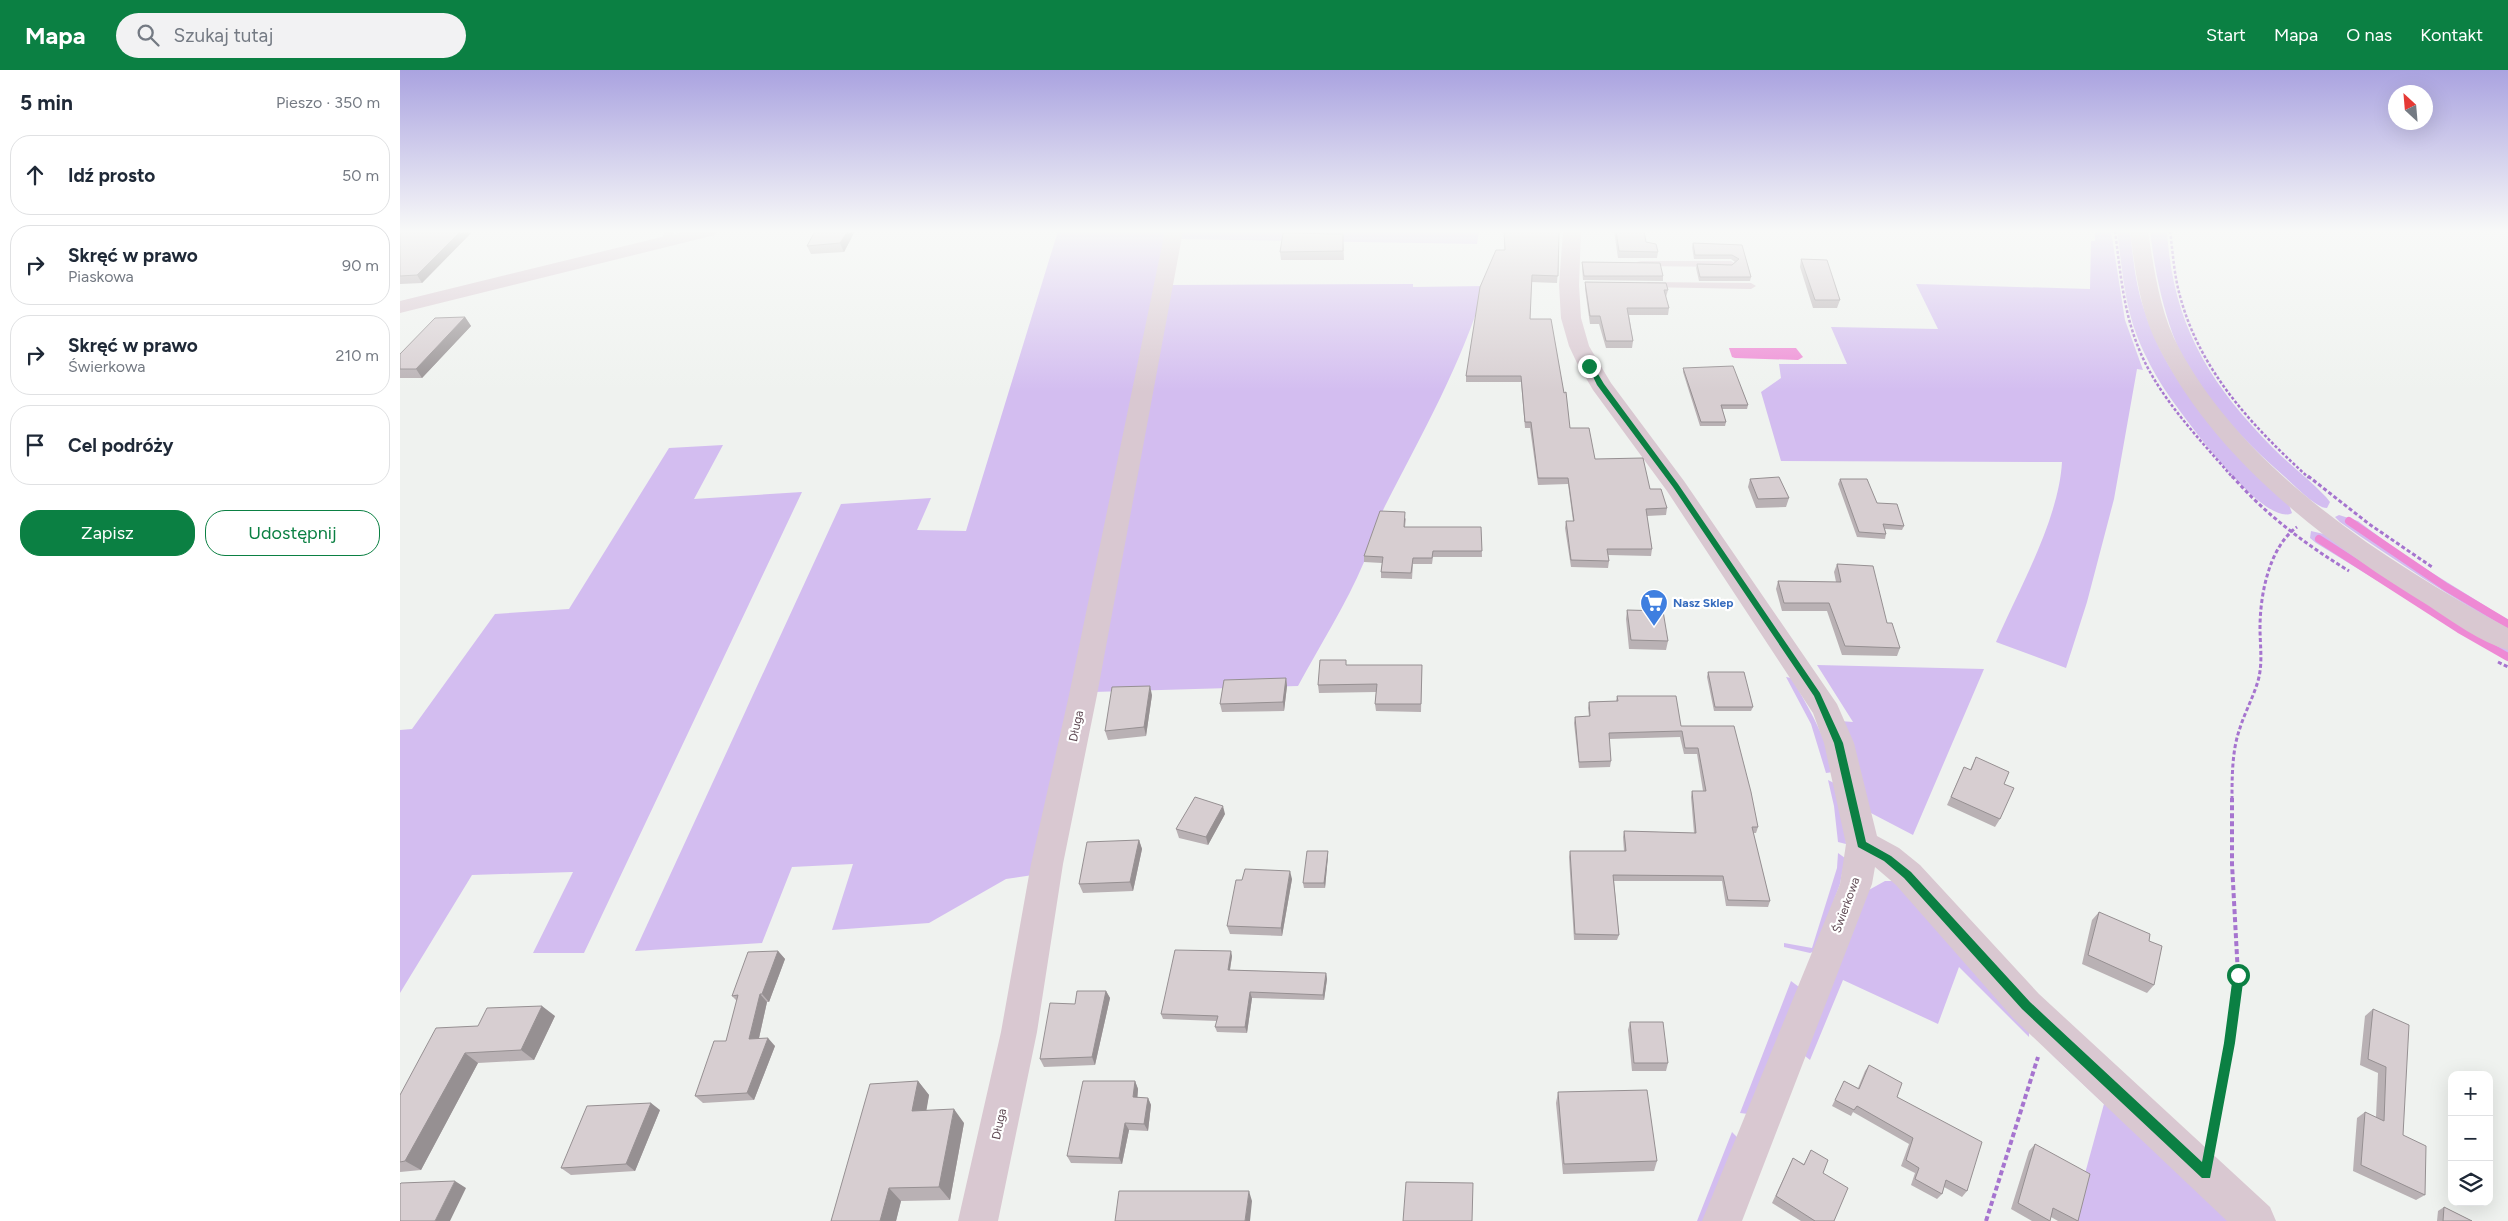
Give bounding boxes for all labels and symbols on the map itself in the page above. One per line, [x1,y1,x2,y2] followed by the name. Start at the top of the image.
[2388,85,2433,130] north arrow
[1578,355,1601,378] route end
[1639,588,1669,627] supermarket icon: Nasz Sklep
[1673,596,1733,610] place label: Nasz Sklep
[1066,709,1086,743] street label: Długa
[1829,875,1863,935] street label: Świerkowa
[2227,964,2250,987] route start
[989,1107,1009,1141] street label: Długa

